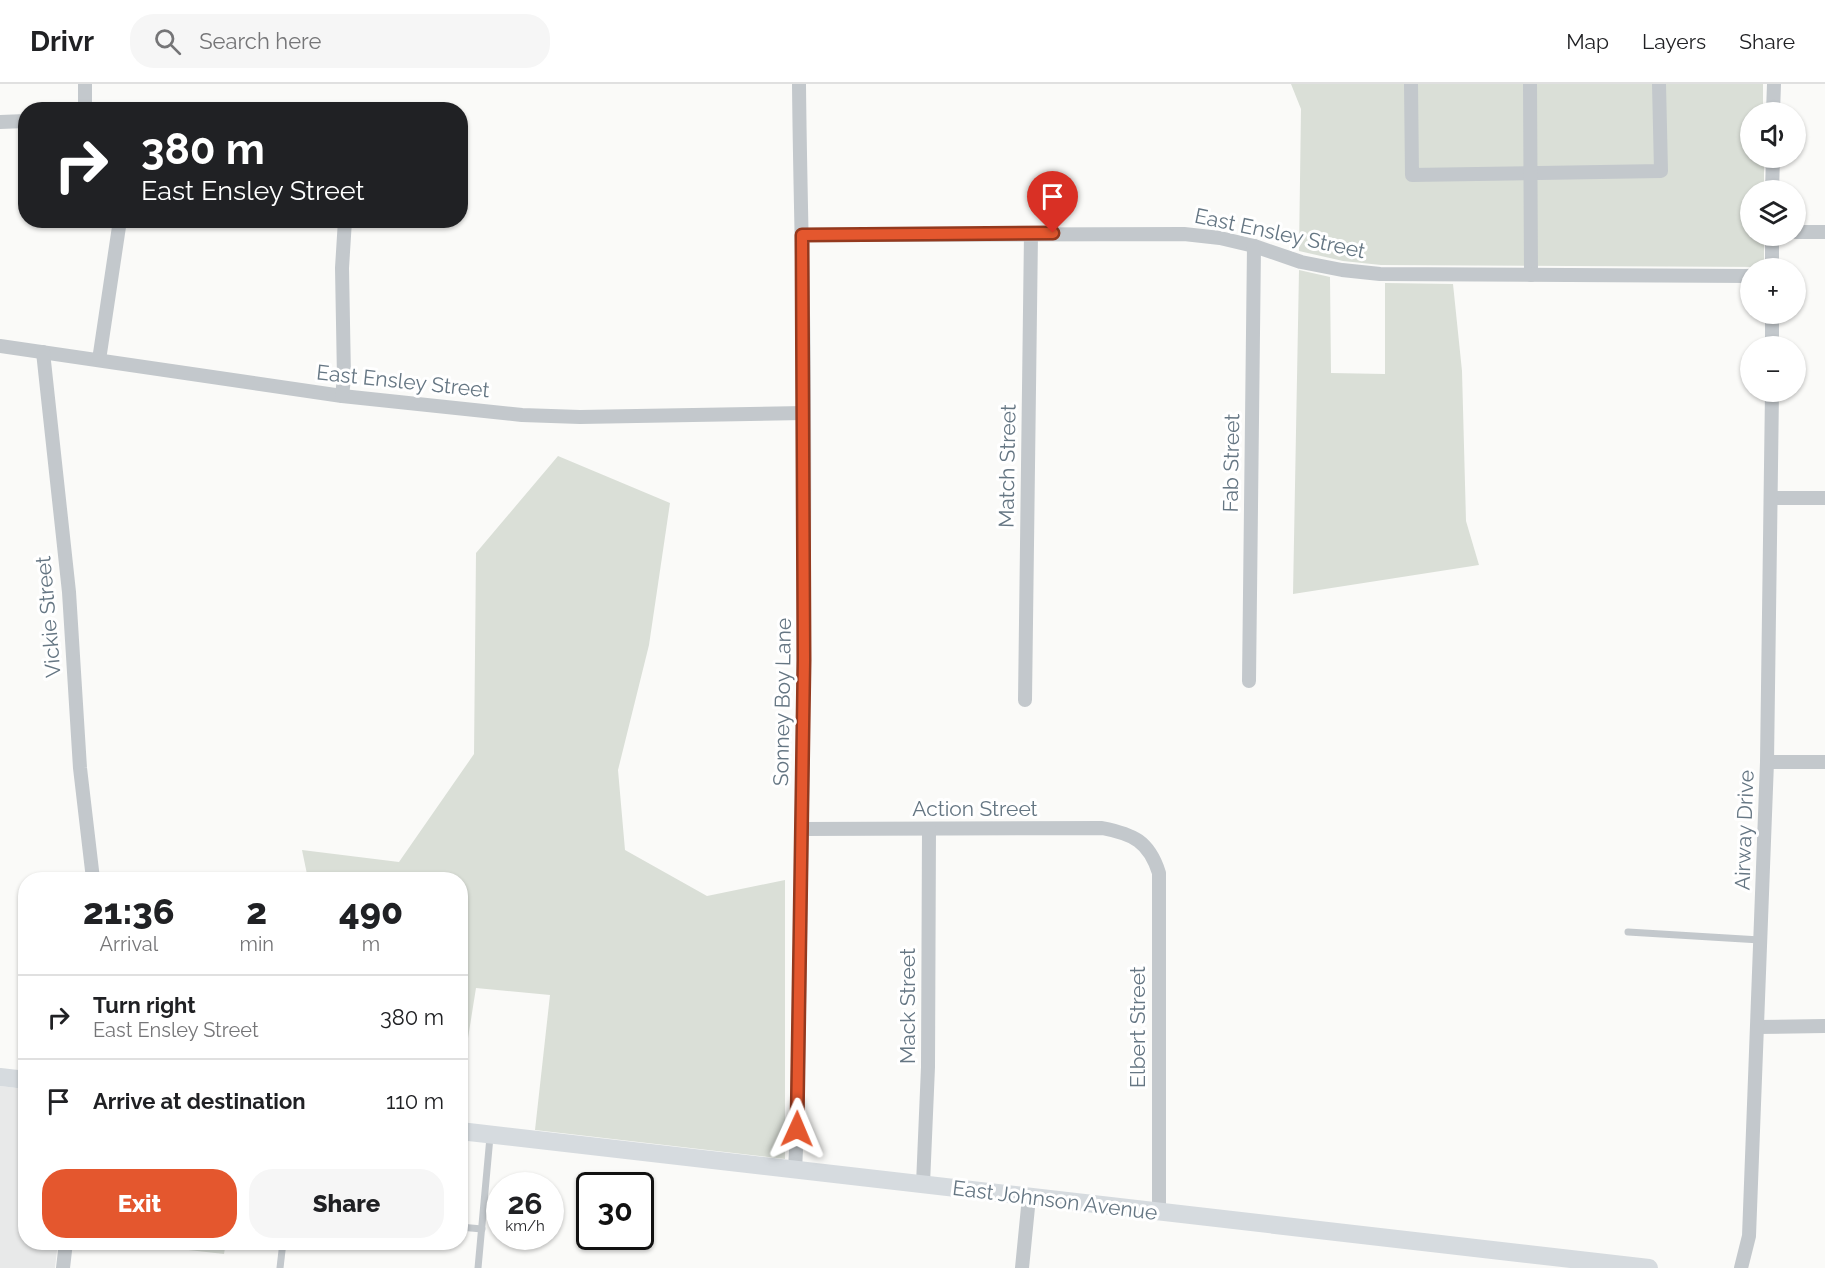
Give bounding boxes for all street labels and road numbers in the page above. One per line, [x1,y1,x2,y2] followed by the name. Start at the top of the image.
[1192,203,1368,263] street label: East Ensley Street
[315,359,491,403] street label: East Ensley Street
[993,404,1021,528] street label: Match Street
[1218,413,1244,513] street label: Fab Street
[30,555,66,679] street label: Vickie Street
[768,618,796,786] street label: Sonney Boy Lane
[1729,769,1759,891] street label: Airway Drive
[912,796,1038,821] street label: Action Street
[895,948,920,1064] street label: Mack Street
[1125,966,1150,1088] street label: Elbert Street
[951,1175,1159,1225] street label: East Johnson Avenue

